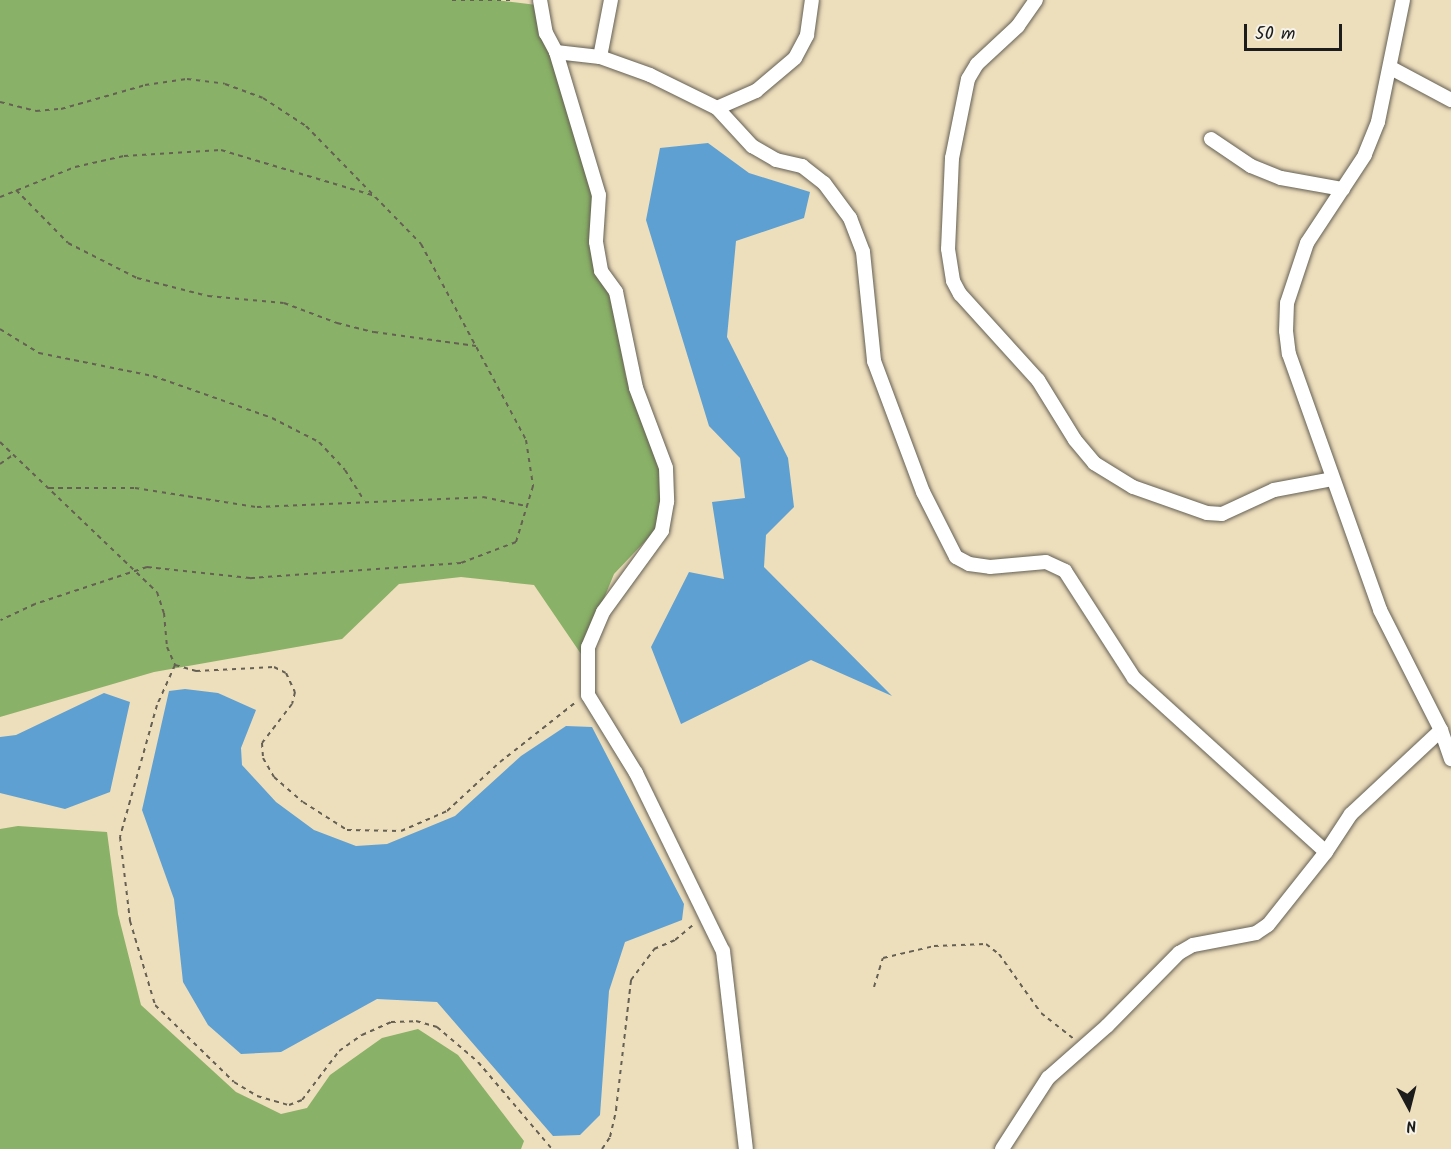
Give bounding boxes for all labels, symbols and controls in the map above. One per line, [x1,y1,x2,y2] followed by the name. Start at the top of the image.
[1247,12,1344,50] scale bar
[1255,20,1295,49] text: 50 m
[1379,1077,1439,1137] north arrow
[1405,1112,1418,1138] text: N

